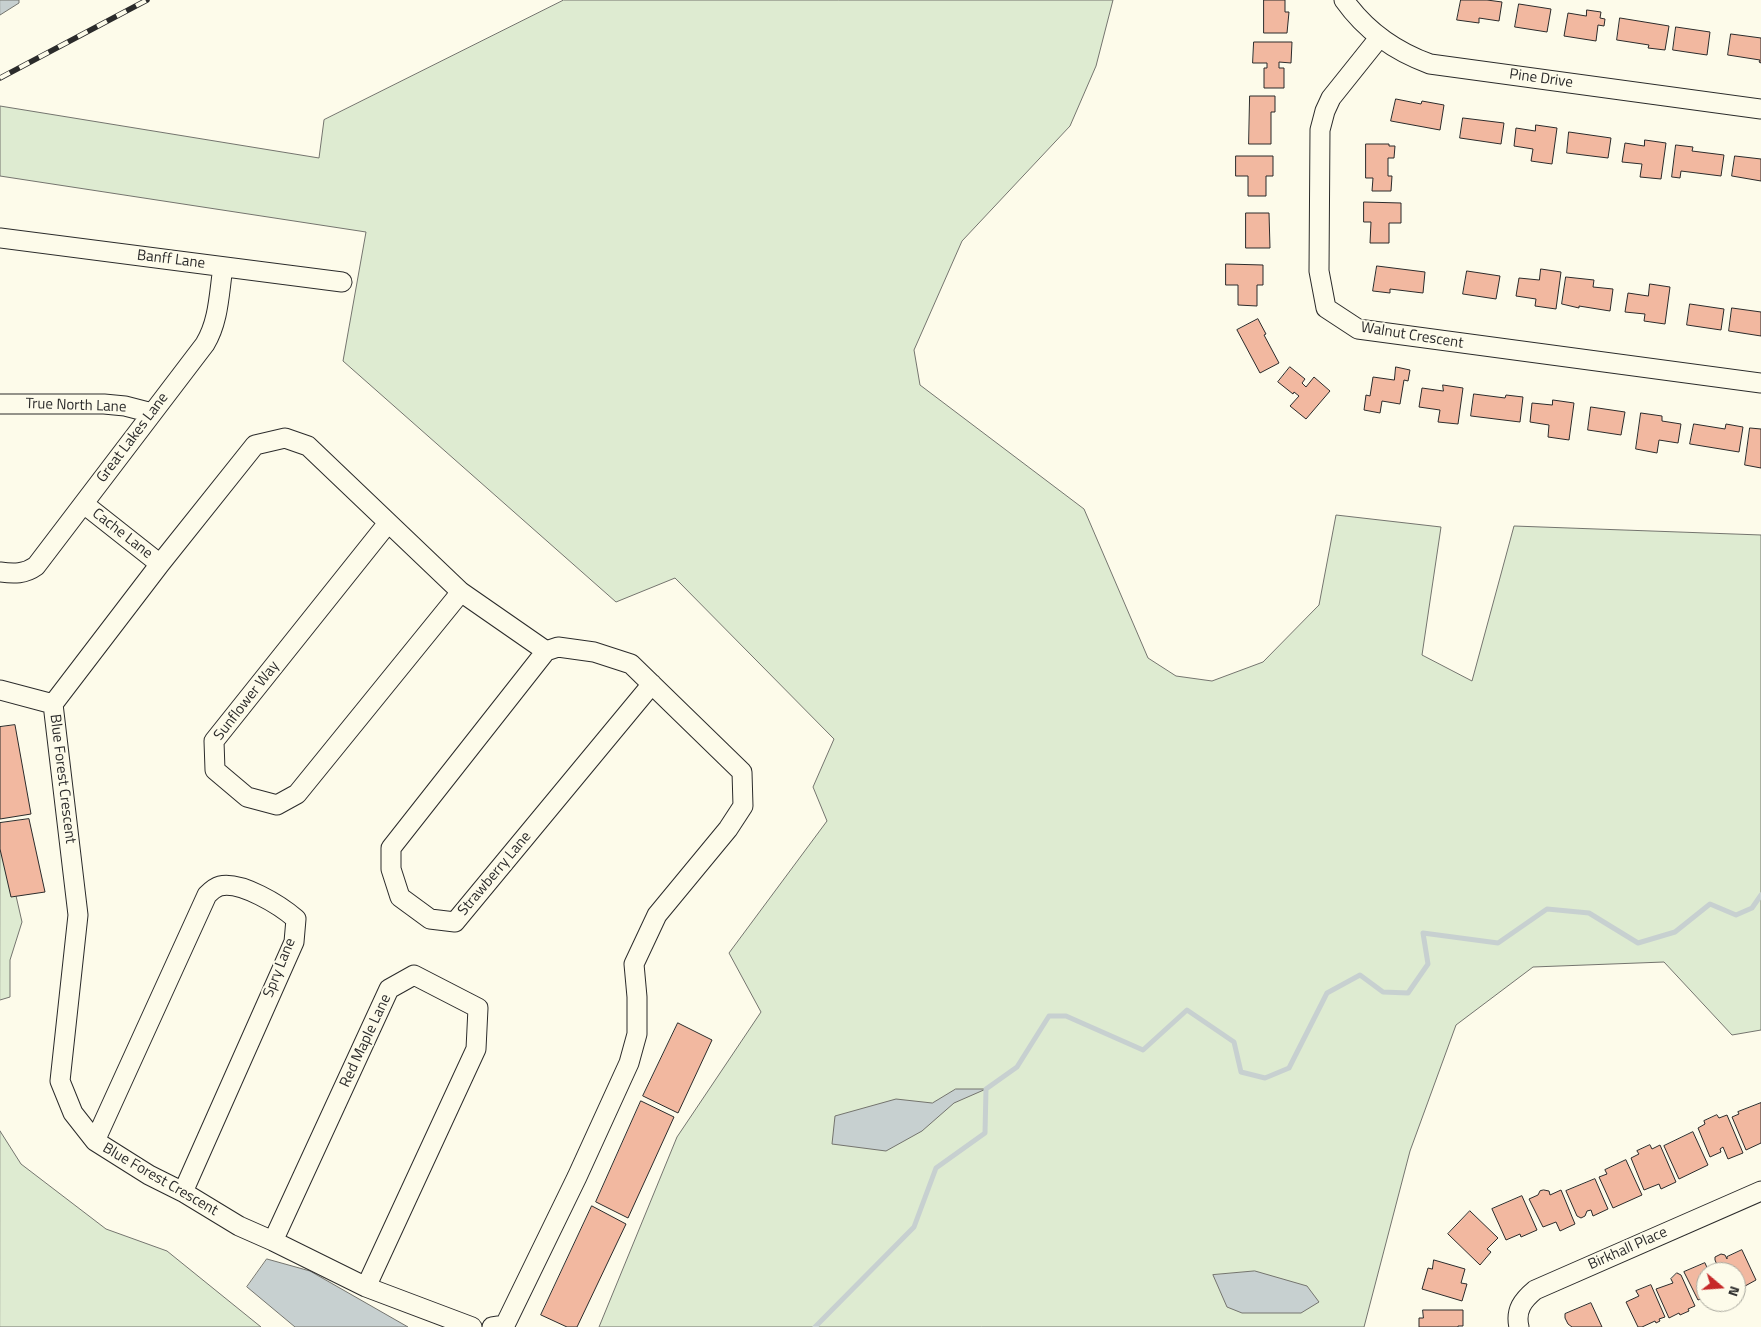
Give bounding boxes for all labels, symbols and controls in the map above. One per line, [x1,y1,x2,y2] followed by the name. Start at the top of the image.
[1508,66,1574,92] street label: Pine Drive
[136,247,206,273] street label: Banff Lane
[1359,319,1465,353] street label: Walnut Crescent
[93,390,173,486] street label: Great Lakes Lane
[25,395,127,417] street label: True North Lane
[88,505,156,563] street label: Cache Lane
[210,658,284,744] street label: Sunflower Way
[45,713,79,845] street label: Blue Forest Crescent
[455,828,535,920] street label: Strawberry Lane
[260,936,300,1000] street label: Spry Lane
[337,992,395,1090] street label: Red Maple Lane
[99,1140,221,1220] street label: Blue Forest Crescent
[1586,1224,1670,1274] street label: Birkhall Place
[1696,1262,1746,1312] north arrow
[1723,1284,1746,1299] text: N

